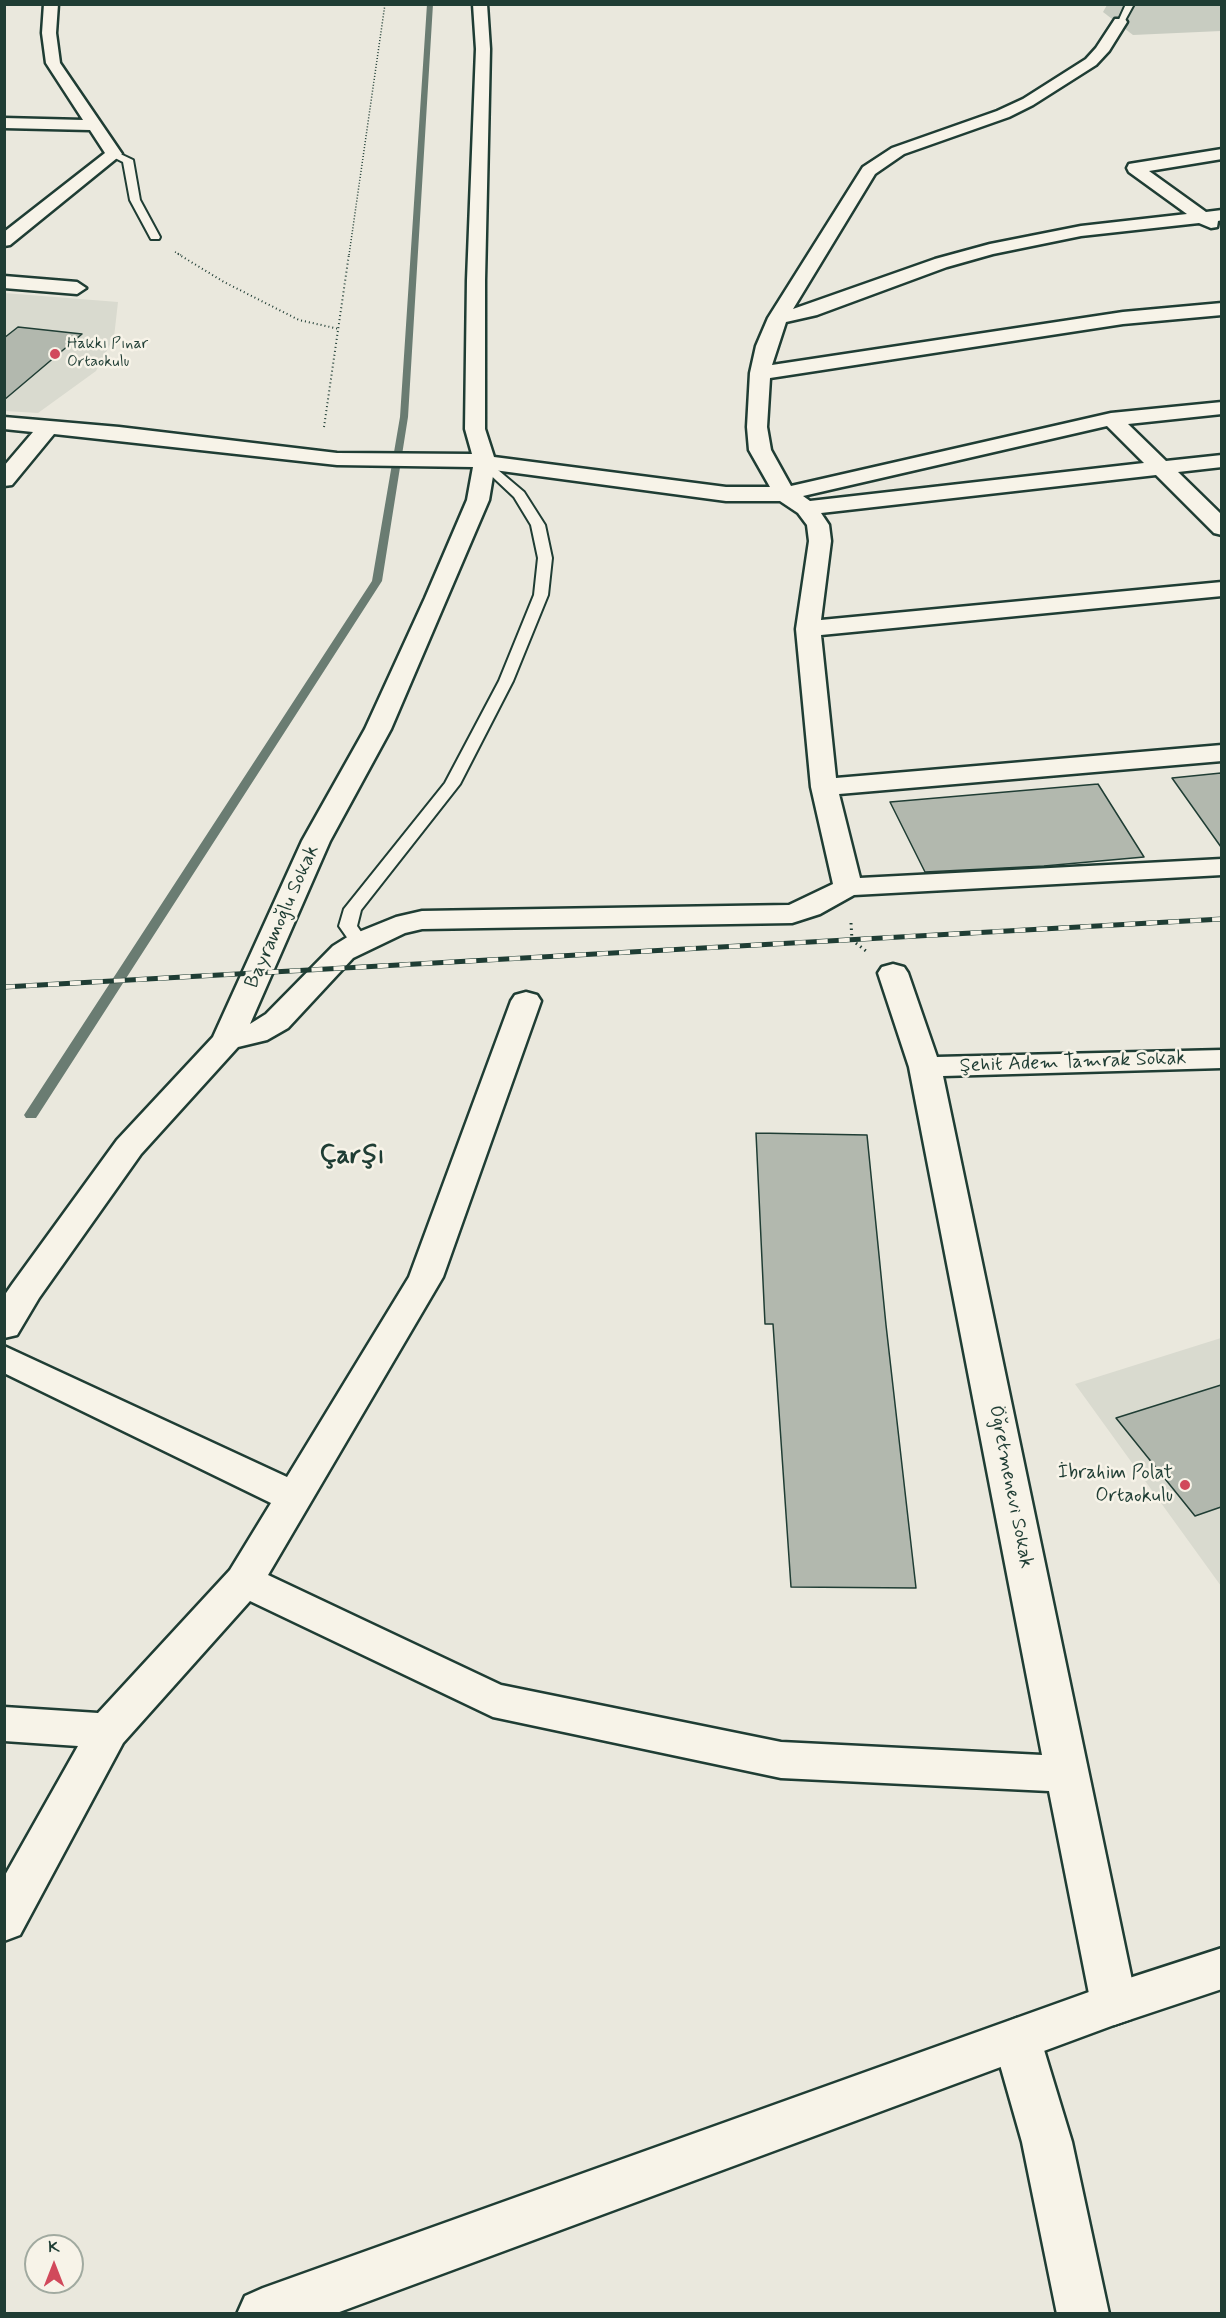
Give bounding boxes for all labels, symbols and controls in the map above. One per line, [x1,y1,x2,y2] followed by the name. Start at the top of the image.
[67,335,148,373] place label: Hakkı Pınar Ortaokulu
[48,347,62,361] marker: Hakkı Pınar Ortaokulu
[241,842,325,992] street label: Bayramoğlu Sokak
[959,1047,1187,1079] street label: Şehit Adem Tamrak Sokak
[319,1142,385,1174] district label: Çarşı
[982,1403,1038,1571] street label: Öğretmenevi Sokak
[1058,1462,1173,1509] place label: İbrahim Polat Ortaokulu
[1178,1478,1192,1492] marker: İbrahim Polat Ortaokulu
[24,2234,84,2294] north arrow
[48,2237,60,2258] text: K

